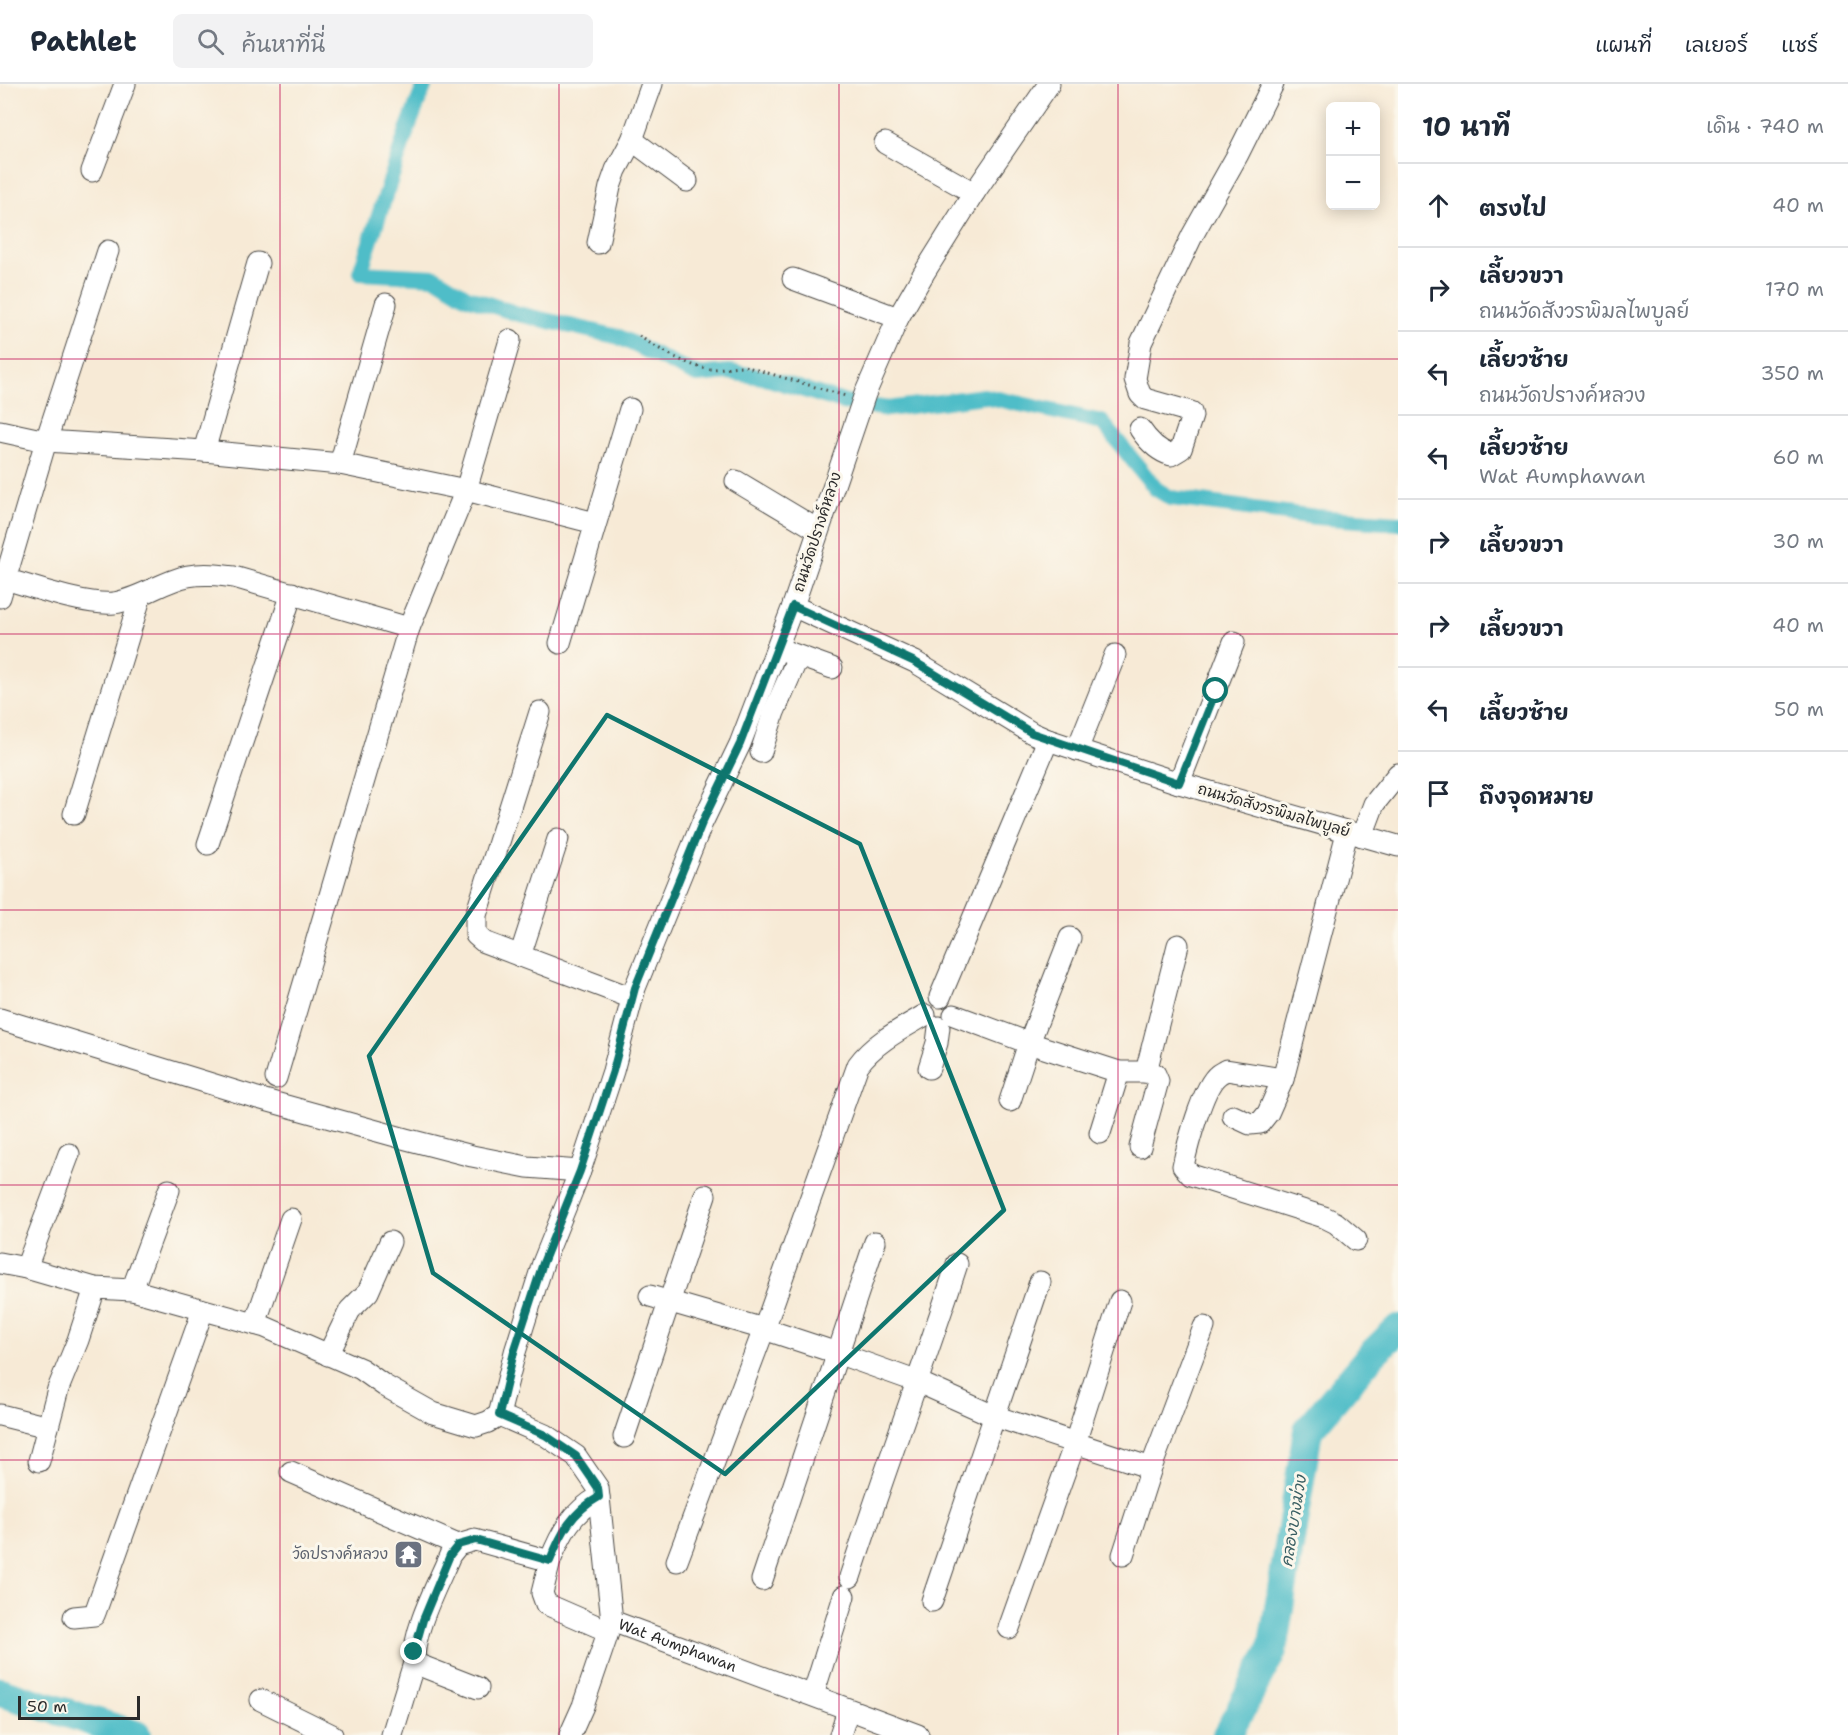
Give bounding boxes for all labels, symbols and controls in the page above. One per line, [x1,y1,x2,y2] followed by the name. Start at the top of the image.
[173,14,593,68] search box
[30,22,137,60] text: Pathlet
[194,25,227,58] icon: search
[242,30,325,59] text: ค้นหาที่นี่
[1595,31,1652,59] text: แผนที่
[1685,31,1748,59] text: เลเยอร์
[1781,31,1818,59] text: แชร์
[1326,102,1380,210] map controls
[1326,102,1380,156] button: +
[1422,109,1510,144] text: 10 นาที
[1706,113,1824,139] text: เดิน · 740 m
[1326,156,1380,210] button: −
[1422,189,1455,222] icon: ahead
[1772,192,1824,218] text: 40 m
[1479,194,1547,223] text: ตรงไป
[1479,261,1563,290] text: เลี้ยวขวา
[1422,273,1455,306] icon: right
[1765,276,1824,302] text: 170 m
[1479,298,1689,324] text: ถนนวัดสังวรพิมลไพบูลย์
[1479,345,1569,374] text: เลี้ยวซ้าย
[1422,357,1455,390] icon: left
[1760,360,1824,386] text: 350 m
[1479,382,1645,408] text: ถนนวัดปรางค์หลวง
[1479,433,1569,462] text: เลี้ยวซ้าย
[1422,441,1455,474] icon: left
[1772,444,1824,470] text: 60 m
[1479,463,1645,489] text: Wat Aumphawan
[788,470,846,594] street label: ถนนวัดปรางค์หลวง
[1422,525,1455,558] icon: right
[1772,528,1824,554] text: 30 m
[1479,530,1563,559] text: เลี้ยวขวา
[1422,609,1455,642] icon: right
[1772,612,1824,638] text: 40 m
[1479,614,1563,643] text: เลี้ยวขวา
[1202,677,1228,703] route start
[1422,693,1455,726] icon: left
[1774,696,1824,722] text: 50 m
[1479,698,1569,727] text: เลี้ยวซ้าย
[1422,777,1455,810] icon: arrive
[1195,779,1353,842] street label: ถนนวัดสังวรพิมลไพบูลย์
[1479,782,1594,811] text: ถึงจุดหมาย
[1276,1472,1311,1568] water label: คลองบางม่วง
[393,1538,425,1570] temple icon: วัดปรางค์หลวง
[292,1544,388,1564] place label: วัดปรางค์หลวง
[615,1614,739,1677] street label: Wat Aumphawan
[400,1638,426,1664] route end
[18,1693,140,1720] scale bar
[27,1696,67,1717] text: 50 m

